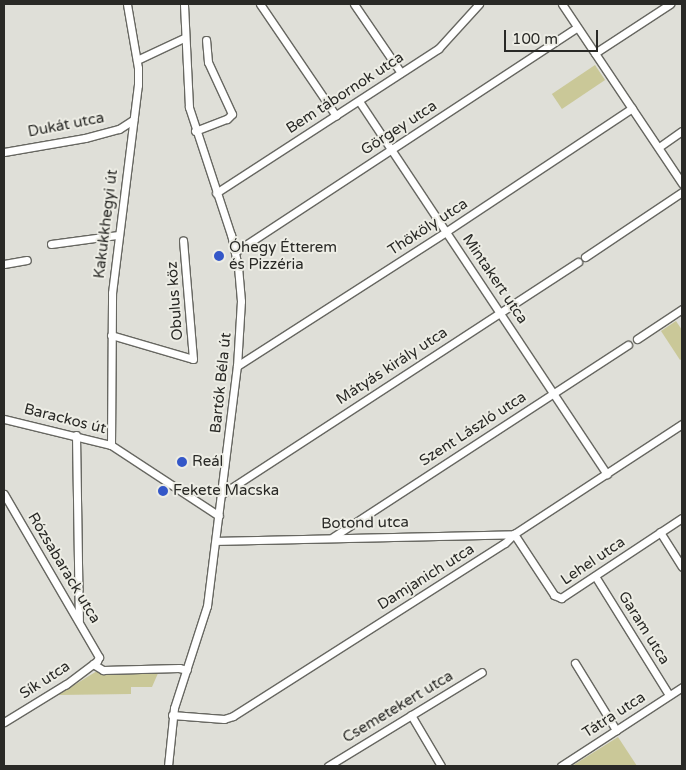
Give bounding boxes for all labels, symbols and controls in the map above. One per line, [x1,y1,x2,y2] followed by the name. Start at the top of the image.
[506,20,600,52] scale bar
[512,30,558,48] text: 100 m
[283,48,407,138] street label: Bem tábornok utca
[358,97,440,159] street label: Görgey utca
[26,109,106,141] street label: Dukát utca
[90,168,122,280] street label: Kakukkhegyi út
[385,195,471,259] street label: Thököly utca
[458,231,532,327] street label: Mintakert utca
[229,238,337,273] place label: Óhegy Étterem és Pizzéria
[213,250,225,262] marker: Óhegy Étterem és Pizzéria
[163,261,187,341] street label: Obulus köz
[333,323,451,409] street label: Mátyás király utca
[207,332,235,434] street label: Bartók Béla út
[416,388,530,470] street label: Szent László utca
[22,400,108,438] street label: Barackos út
[192,453,223,471] place label: Reál
[176,456,188,468] marker: Reál
[173,482,279,500] place label: Fekete Macska
[157,485,169,497] marker: Fekete Macska
[24,509,104,627] street label: Rózsabarack utca
[321,513,409,533] street label: Botond utca
[557,533,629,589] street label: Lehel utca
[374,540,478,614] street label: Damjanich utca
[614,588,674,668] street label: Garam utca
[17,657,73,703] street label: Sík utca
[340,667,456,747] street label: Csemetekert utca
[579,688,649,742] street label: Tátra utca

